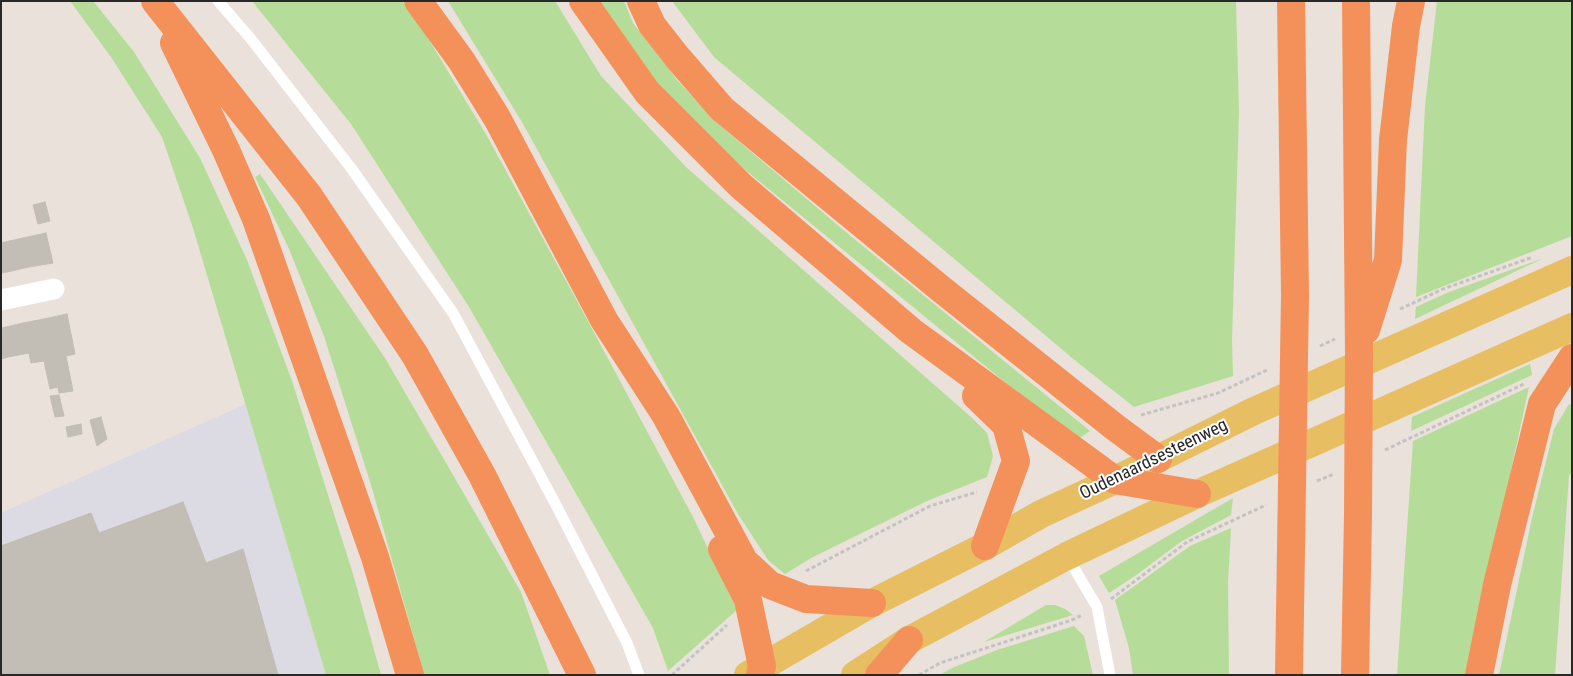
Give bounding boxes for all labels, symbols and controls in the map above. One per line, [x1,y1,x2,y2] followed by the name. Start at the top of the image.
[1077,415,1231,505] street label: Oudenaardsesteenweg

